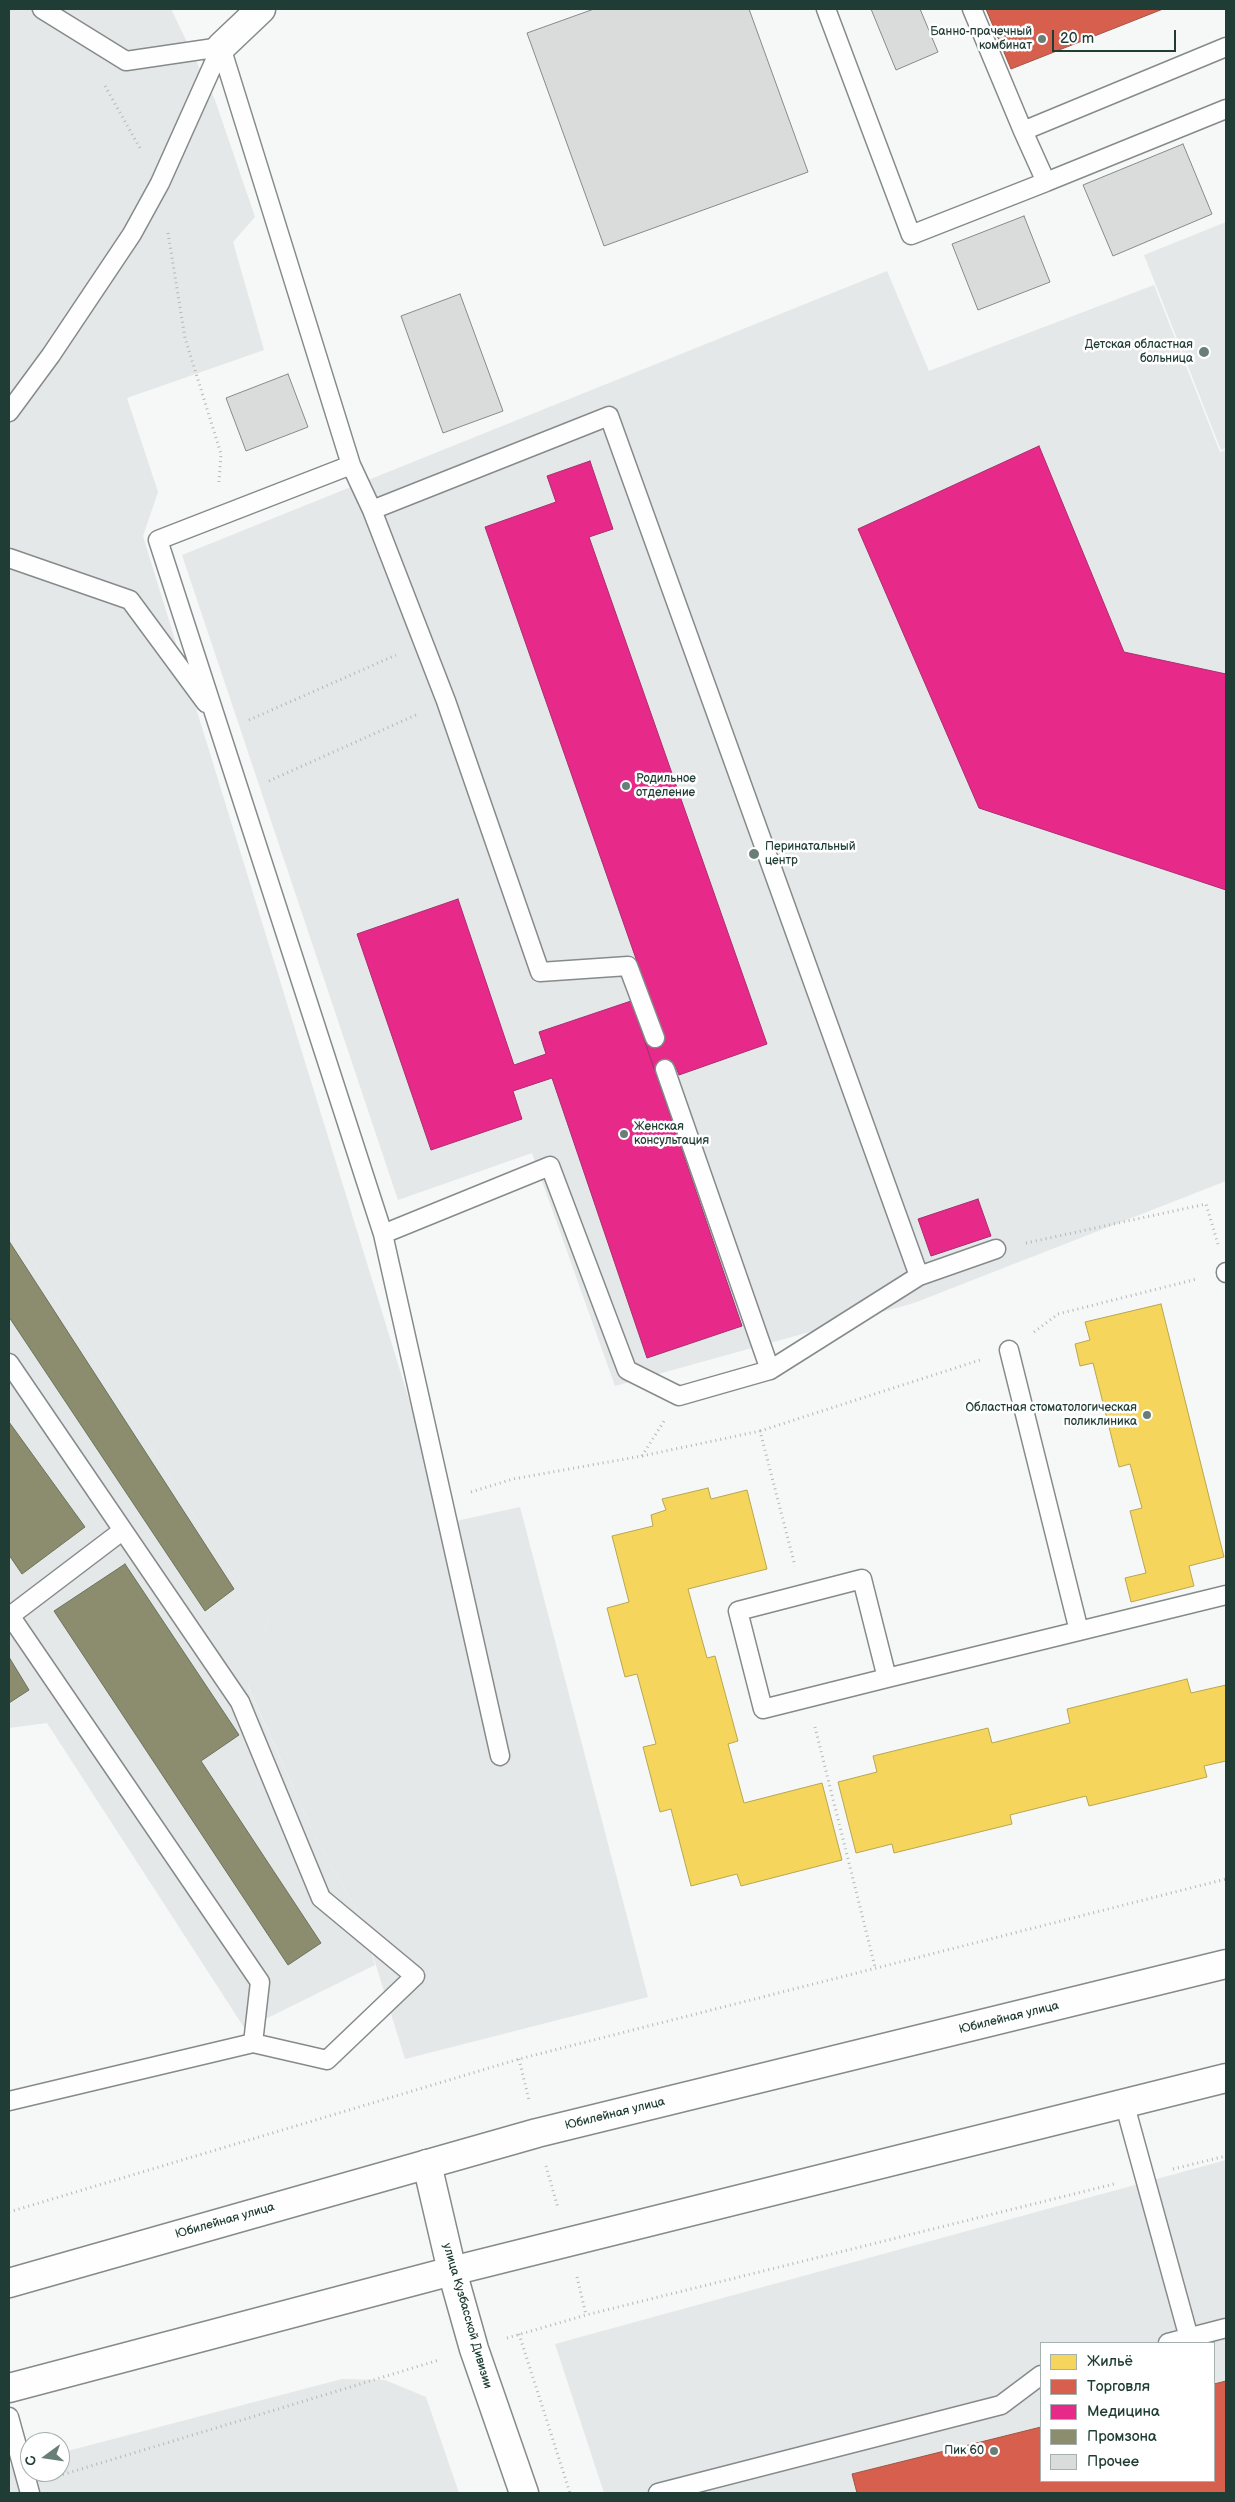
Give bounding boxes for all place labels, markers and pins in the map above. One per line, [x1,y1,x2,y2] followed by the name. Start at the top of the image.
[930,25,1032,53] place label: Банно-прачечный комбинат
[1036,33,1048,45] marker: Банно-прачечный комбинат
[1085,338,1193,366] place label: Детская областная больница
[1197,345,1211,359] marker: Детская областная больница
[636,772,696,800] place label: Родильное отделение
[620,780,632,792] marker: Родильное отделение
[765,840,855,868] place label: Перинатальный центр
[747,847,761,861] marker: Перинатальный центр
[634,1120,709,1148] place label: Женская консультация
[618,1128,630,1140] marker: Женская консультация
[965,1401,1137,1429] place label: Областная стоматологическая поликлиника
[1141,1409,1153,1421] marker: Областная стоматологическая поликлиника
[944,2444,984,2458] place label: Пик 60
[988,2445,1000,2457] marker: Пик 60

